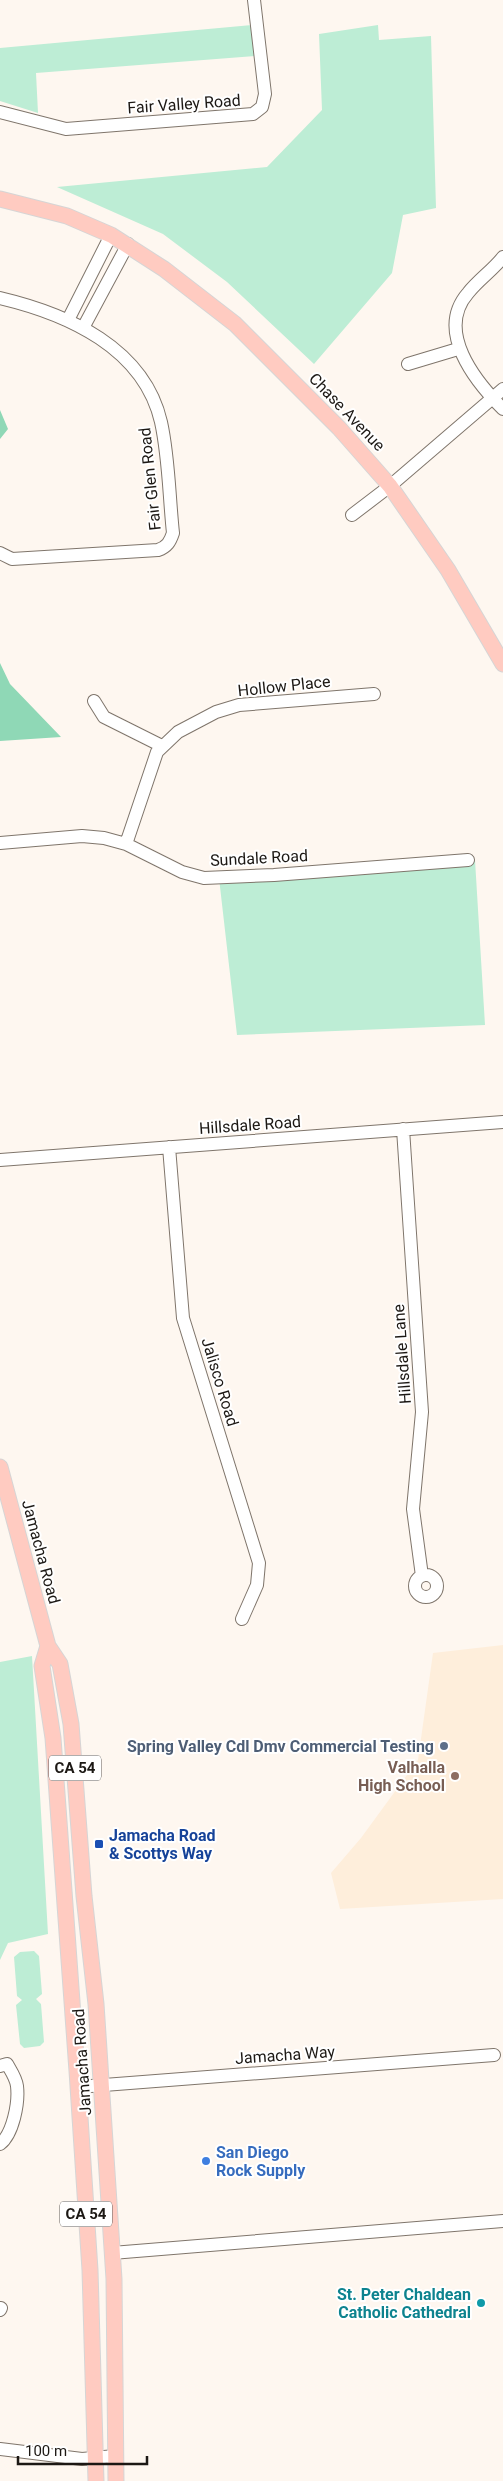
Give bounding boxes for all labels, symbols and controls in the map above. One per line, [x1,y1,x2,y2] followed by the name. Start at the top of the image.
[127,91,241,117] street label: Fair Valley Road
[305,369,389,455] street label: Chase Avenue
[135,427,165,531] street label: Fair Glen Road
[237,672,331,700] street label: Hollow Place
[210,846,308,870] street label: Sundale Road
[198,1112,302,1138] street label: Hillsdale Road
[389,1303,415,1405] street label: Hillsdale Lane
[198,1335,242,1429] street label: Jalisco Road
[18,1498,64,1606] street label: Jamacha Road
[127,1737,434,1756] place label: Spring Valley Cdl Dmv Commercial Testing
[438,1740,450,1752] marker: Spring Valley Cdl Dmv Commercial Testing
[49,1756,101,1780] road number: CA 54
[358,1758,445,1795] place label: Valhalla High School
[449,1770,461,1782] marker: Valhalla High School
[109,1826,216,1863] place label: Jamacha Road & Scottys Way
[93,1838,105,1850] marker: Jamacha Road & Scottys Way
[69,2008,95,2116] street label: Jamacha Road
[234,2042,336,2068] street label: Jamacha Way
[216,2143,306,2180] place label: San Diego Rock Supply
[200,2155,212,2167] marker: San Diego Rock Supply
[60,2202,112,2226] road number: CA 54
[337,2285,471,2322] place label: St. Peter Chaldean Catholic Cathedral
[475,2297,487,2309] marker: St. Peter Chaldean Catholic Cathedral
[18,2434,146,2466] scale bar
[25,2442,67,2460] text: 100 m

